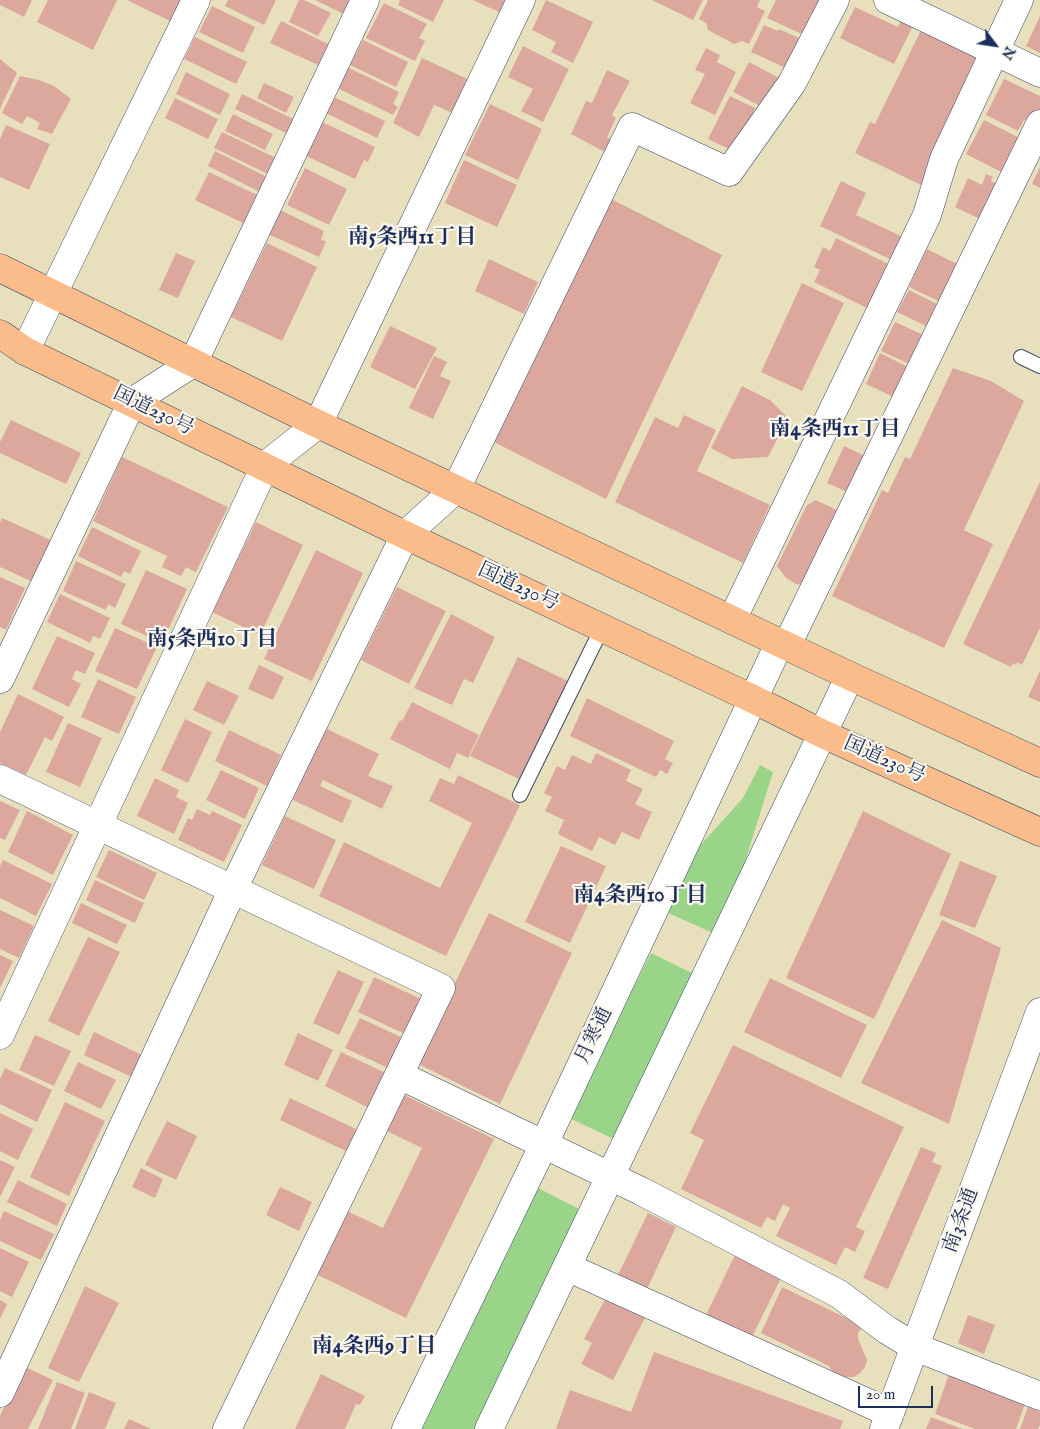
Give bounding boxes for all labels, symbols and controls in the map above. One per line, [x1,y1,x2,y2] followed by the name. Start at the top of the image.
[970,20,1020,70] north arrow
[997,43,1019,63] text: N
[348,226,476,252] district label: 南5条西11丁目
[109,382,197,442] street label: 国道230号
[770,418,900,444] district label: 南4条西11丁目
[474,559,562,617] street label: 国道230号
[147,628,277,654] district label: 南5条西10丁目
[840,732,928,790] street label: 国道230号
[573,884,707,910] district label: 南4条西10丁目
[571,1004,619,1068] street label: 月寒通
[939,1185,985,1257] street label: 南3条通
[312,1335,436,1361] district label: 南4条西9丁目
[860,1376,935,1408] scale bar
[866,1385,895,1404] text: 20 m

